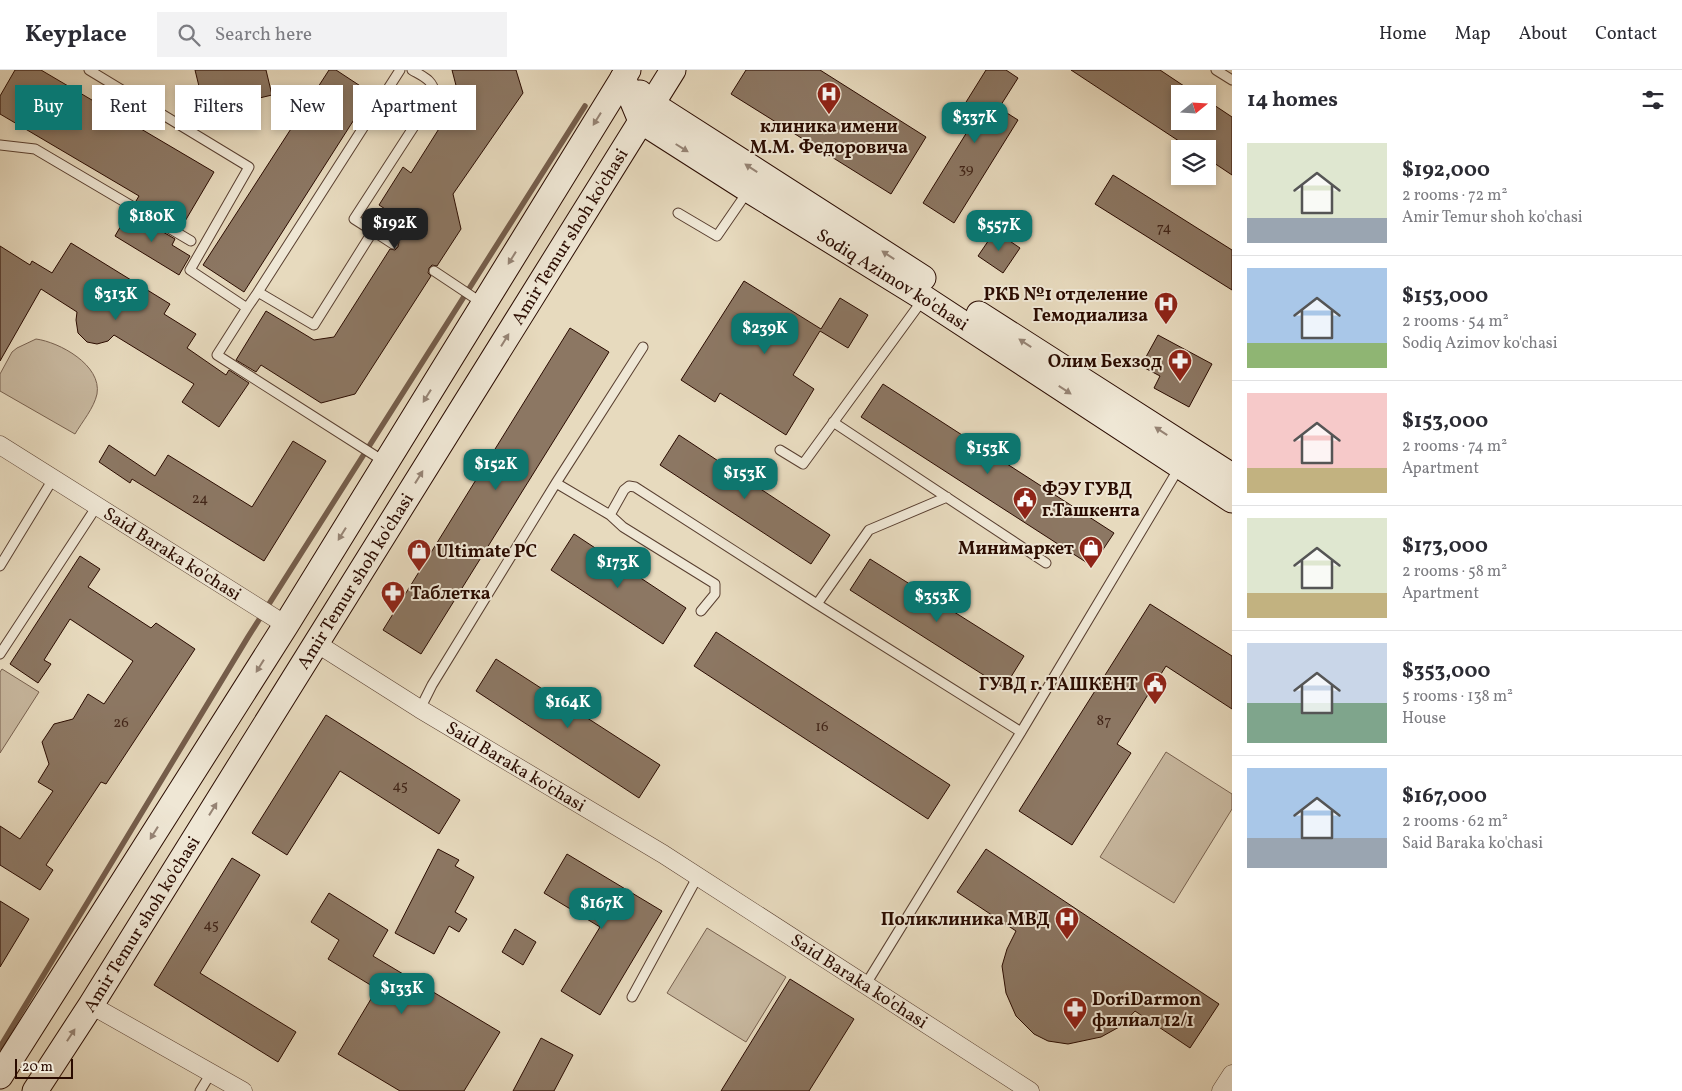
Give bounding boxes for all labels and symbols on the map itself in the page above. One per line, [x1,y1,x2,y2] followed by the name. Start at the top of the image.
[816,81,842,115] hospital icon: клиника имени М.М. Федоровича
[1171,85,1216,130] north arrow
[940,102,1010,144] pin: $337K
[593,113,602,126] one-way arrow
[750,115,908,161] place label: клиника имени М.М. Федоровича
[506,144,635,330] street label: Amir Temur shoh ko'chasi
[675,144,688,153] one-way arrow
[958,159,974,180] house number: 39
[744,163,758,172] one-way arrow
[117,200,187,243] pin: $180K
[360,208,430,250] pin: $192K
[964,210,1034,252] pin: $557K
[1157,218,1171,239] house number: 74
[811,224,973,338] street label: Sodiq Azimov ko'chasi
[508,251,517,264] one-way arrow
[881,251,894,260] one-way arrow
[81,278,151,321] pin: $313K
[983,283,1148,329] place label: РКБ №1 отделение Гемодиализа
[1153,291,1179,325] hospital icon: РКБ №1 отделение Гемодиализа
[730,312,800,355] pin: $239K
[500,333,510,346] one-way arrow
[1018,338,1031,348] one-way arrow
[1167,348,1193,382] pharmacy icon: Олим Бехзод
[1048,350,1162,375] place label: Олим Бехзод
[1058,386,1072,395] one-way arrow
[422,389,432,403] one-way arrow
[1155,426,1168,435] one-way arrow
[953,432,1023,475] pin: $153K
[461,448,531,491] pin: $152K
[710,458,780,500] pin: $153K
[414,471,424,484] one-way arrow
[1042,478,1140,524] place label: ФЭУ ГУВД г.Ташкента
[1012,486,1038,520] public building icon: ФЭУ ГУВД г.Ташкента
[192,489,208,510] house number: 24
[292,489,421,675] street label: Amir Temur shoh ko'chasi
[98,502,246,608] street label: Said Baraka ko'chasi
[337,528,346,541] one-way arrow
[1078,535,1104,569] shop icon: Минимаркет
[958,537,1074,562] place label: Минимаркет
[406,538,432,572] shop icon: Ultimate PC
[436,540,537,565] place label: Ultimate PC
[583,546,653,589] pin: $173K
[380,580,406,614] pharmacy icon: Таблетка
[902,580,972,623] pin: $353K
[410,582,491,607] place label: Таблетка
[255,659,265,672] one-way arrow
[1142,671,1168,705] public building icon: ГУВД г. ТАШКЕНТ
[979,673,1138,698] place label: ГУВД г. ТАШКЕНТ
[533,686,603,729] pin: $164K
[1097,711,1111,732] house number: 87
[113,713,129,734] house number: 26
[441,716,590,819] street label: Said Baraka ko'chasi
[815,717,829,738] house number: 16
[392,776,408,797] house number: 45
[208,802,218,815] one-way arrow
[150,826,159,839] one-way arrow
[78,832,207,1018] street label: Amir Temur shoh ko'chasi
[567,888,637,930] pin: $167K
[1054,906,1080,940] hospital icon: Поликлиника МВД
[881,908,1050,933] place label: Поликлиника МВД
[203,915,219,936] house number: 45
[785,929,932,1036] street label: Said Baraka ko'chasi
[367,972,437,1015] pin: $133K
[1092,988,1201,1034] place label: DoriDarmon филиал 12/1
[1062,996,1088,1030] pharmacy icon: DoriDarmon филиал 12/1
[66,1029,76,1042] one-way arrow
[15,1056,72,1079] scale bar

